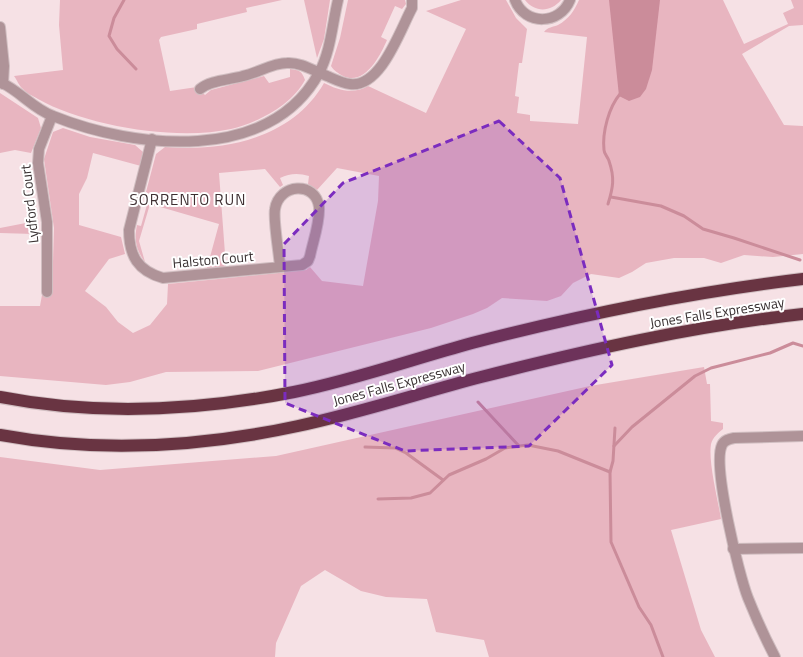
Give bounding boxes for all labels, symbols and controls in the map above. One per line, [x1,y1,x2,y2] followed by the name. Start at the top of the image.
[14,163,44,244] street label: Lydford Court
[130,188,246,211] district label: SORRENTO RUN
[172,245,254,273] street label: Halston Court
[648,291,786,333] street label: Jones Falls Expressway
[331,355,468,411] street label: Jones Falls Expressway

